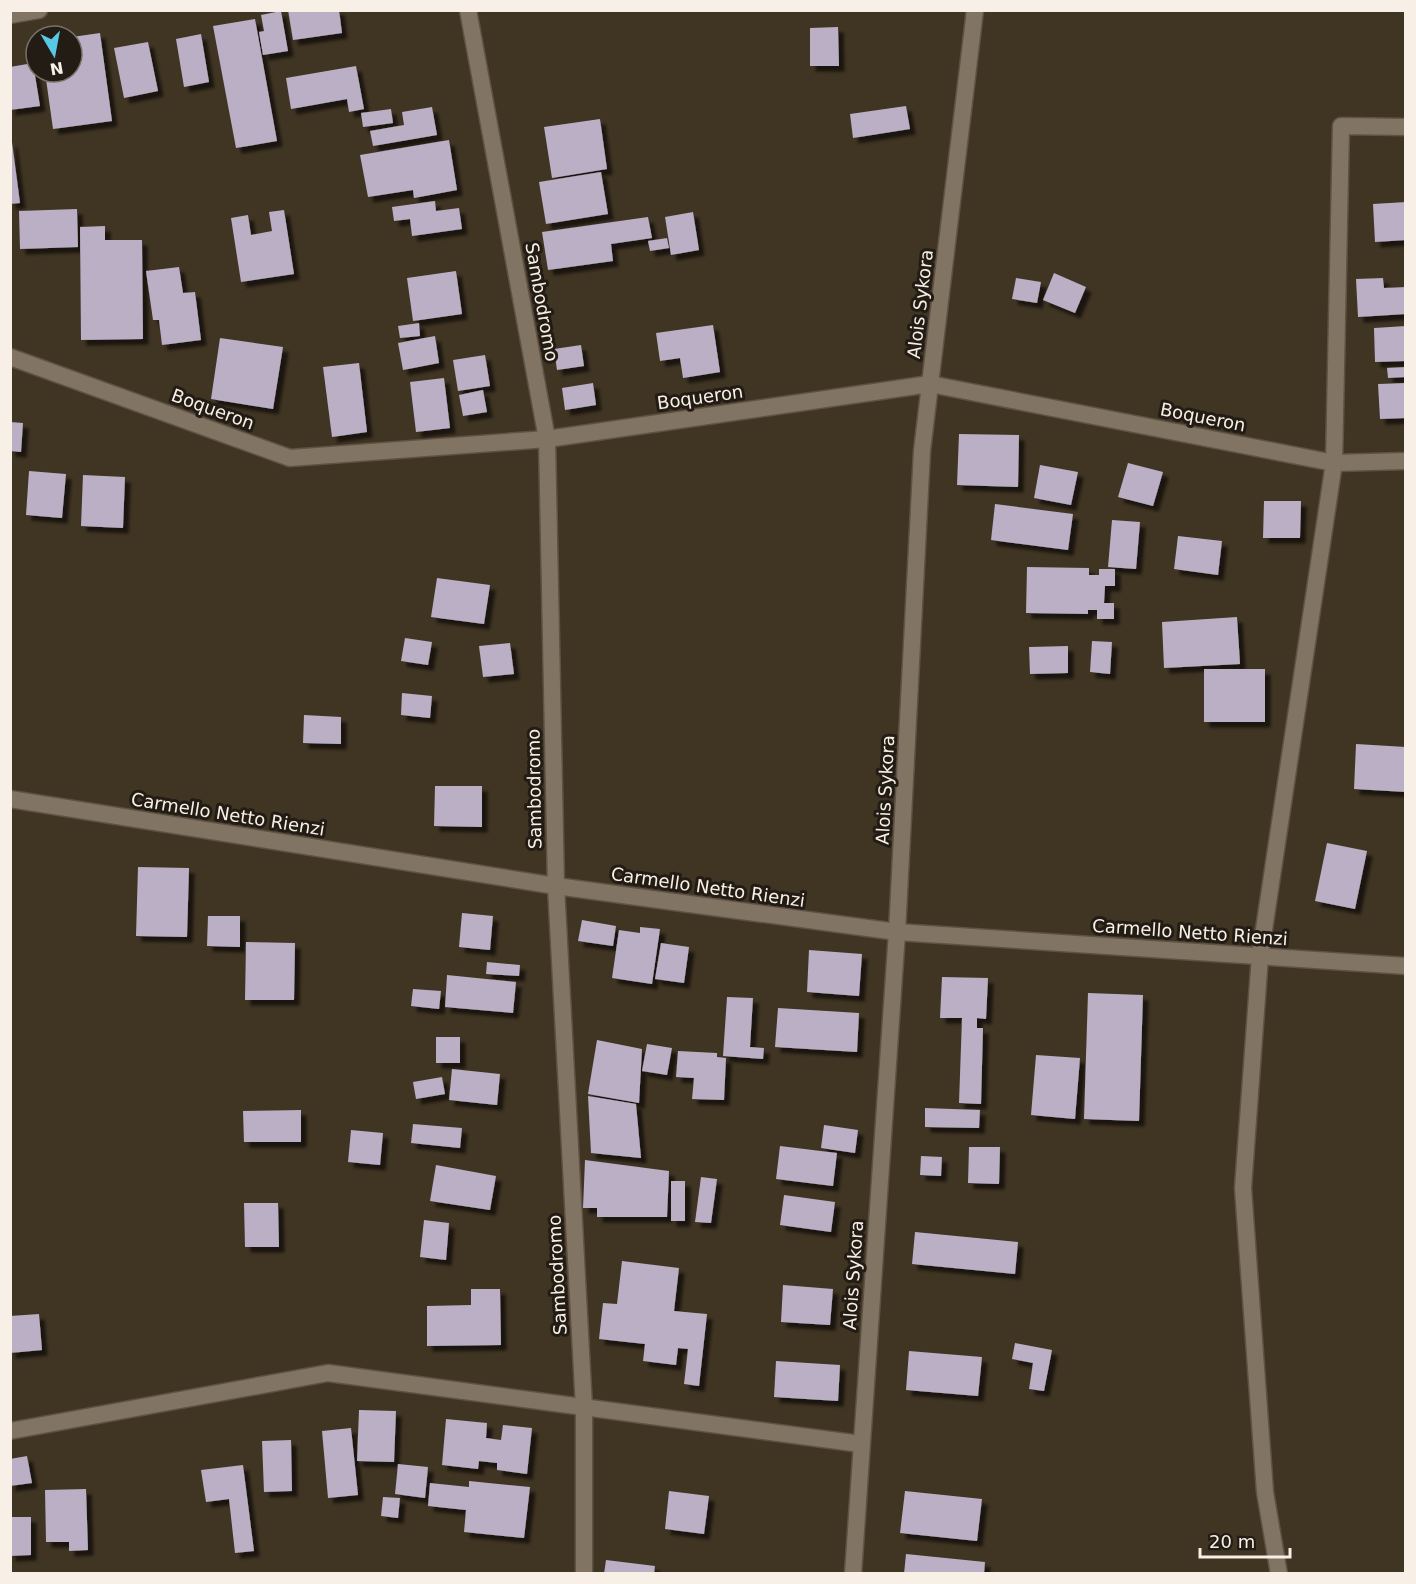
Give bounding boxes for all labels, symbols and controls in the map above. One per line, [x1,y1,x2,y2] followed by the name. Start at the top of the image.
[24,24,84,84] north arrow
[48,58,65,79] text: N
[521,241,563,363] street label: Sambodromo
[903,248,937,360] street label: Alois Sykora
[656,381,744,413] street label: Boqueron
[169,384,257,434] street label: Boqueron
[1158,398,1248,436] street label: Boqueron
[522,729,546,849] street label: Sambodromo
[872,735,898,845] street label: Alois Sykora
[130,788,326,840] street label: Carmello Netto Rienzi
[610,863,806,911] street label: Carmello Netto Rienzi
[1092,915,1288,949] street label: Carmello Netto Rienzi
[543,1214,571,1336] street label: Sambodromo
[839,1220,867,1330] street label: Alois Sykora
[1200,1521,1290,1559] scale bar
[1209,1531,1255,1552] text: 20 m

